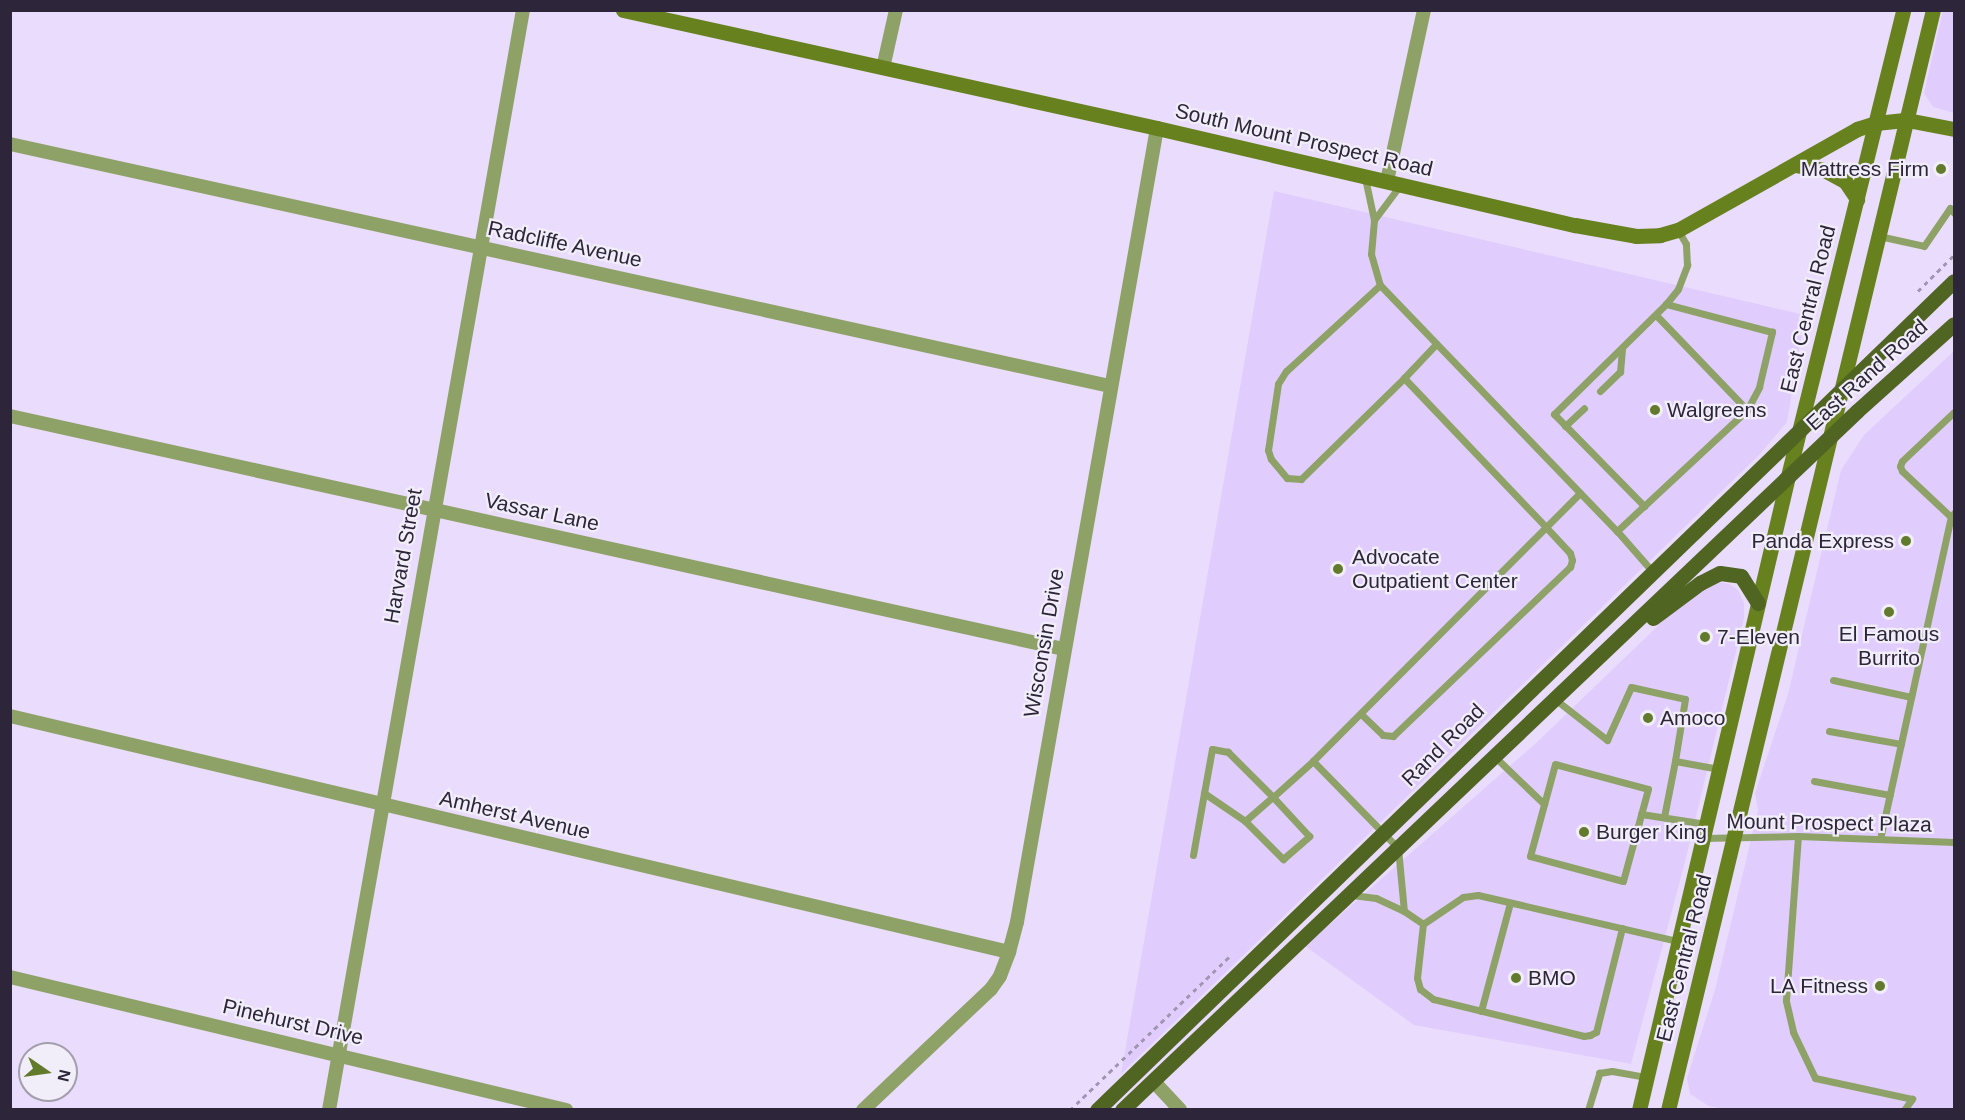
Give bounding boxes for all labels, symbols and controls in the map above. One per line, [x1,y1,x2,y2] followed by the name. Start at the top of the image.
[1173,98,1435,182] street label: South Mount Prospect Road
[1801,156,1929,182] place label: Mattress Firm
[1934,162,1948,176] marker: Mattress Firm
[485,215,645,273] street label: Radcliffe Avenue
[1775,223,1841,395] street label: East Central Road
[1801,314,1933,436] street label: East Rand Road
[1667,397,1767,423] place label: Walgreens
[1648,403,1662,417] marker: Walgreens
[379,487,427,625] street label: Harvard Street
[482,488,602,536] street label: Vassar Lane
[1752,528,1894,554] place label: Panda Express
[1899,534,1913,548] marker: Panda Express
[1352,544,1518,594] place label: Advocate Outpatient Center
[1329,560,1347,578] marker: Advocate Outpatient Center
[1019,567,1069,719] street label: Wisconsin Drive
[1882,605,1896,619] marker: El Famous Burrito
[1839,621,1939,671] place label: El Famous Burrito
[1717,624,1800,650] place label: 7-Eleven
[1698,630,1712,644] marker: 7-Eleven
[1397,699,1489,791] street label: Rand Road
[1660,705,1725,731] place label: Amoco
[1641,711,1655,725] marker: Amoco
[437,785,593,845] street label: Amherst Avenue
[1726,809,1932,837] street label: Mount Prospect Plaza
[1596,819,1707,845] place label: Burger King
[1577,825,1591,839] marker: Burger King
[1651,872,1717,1044] street label: East Central Road
[1528,965,1576,991] place label: BMO
[1509,971,1523,985] marker: BMO
[1769,973,1868,999] place label: LA Fitness
[1873,979,1887,993] marker: LA Fitness
[220,994,366,1050] street label: Pinehurst Drive
[18,1042,78,1102] north arrow
[54,1068,74,1083] text: N

